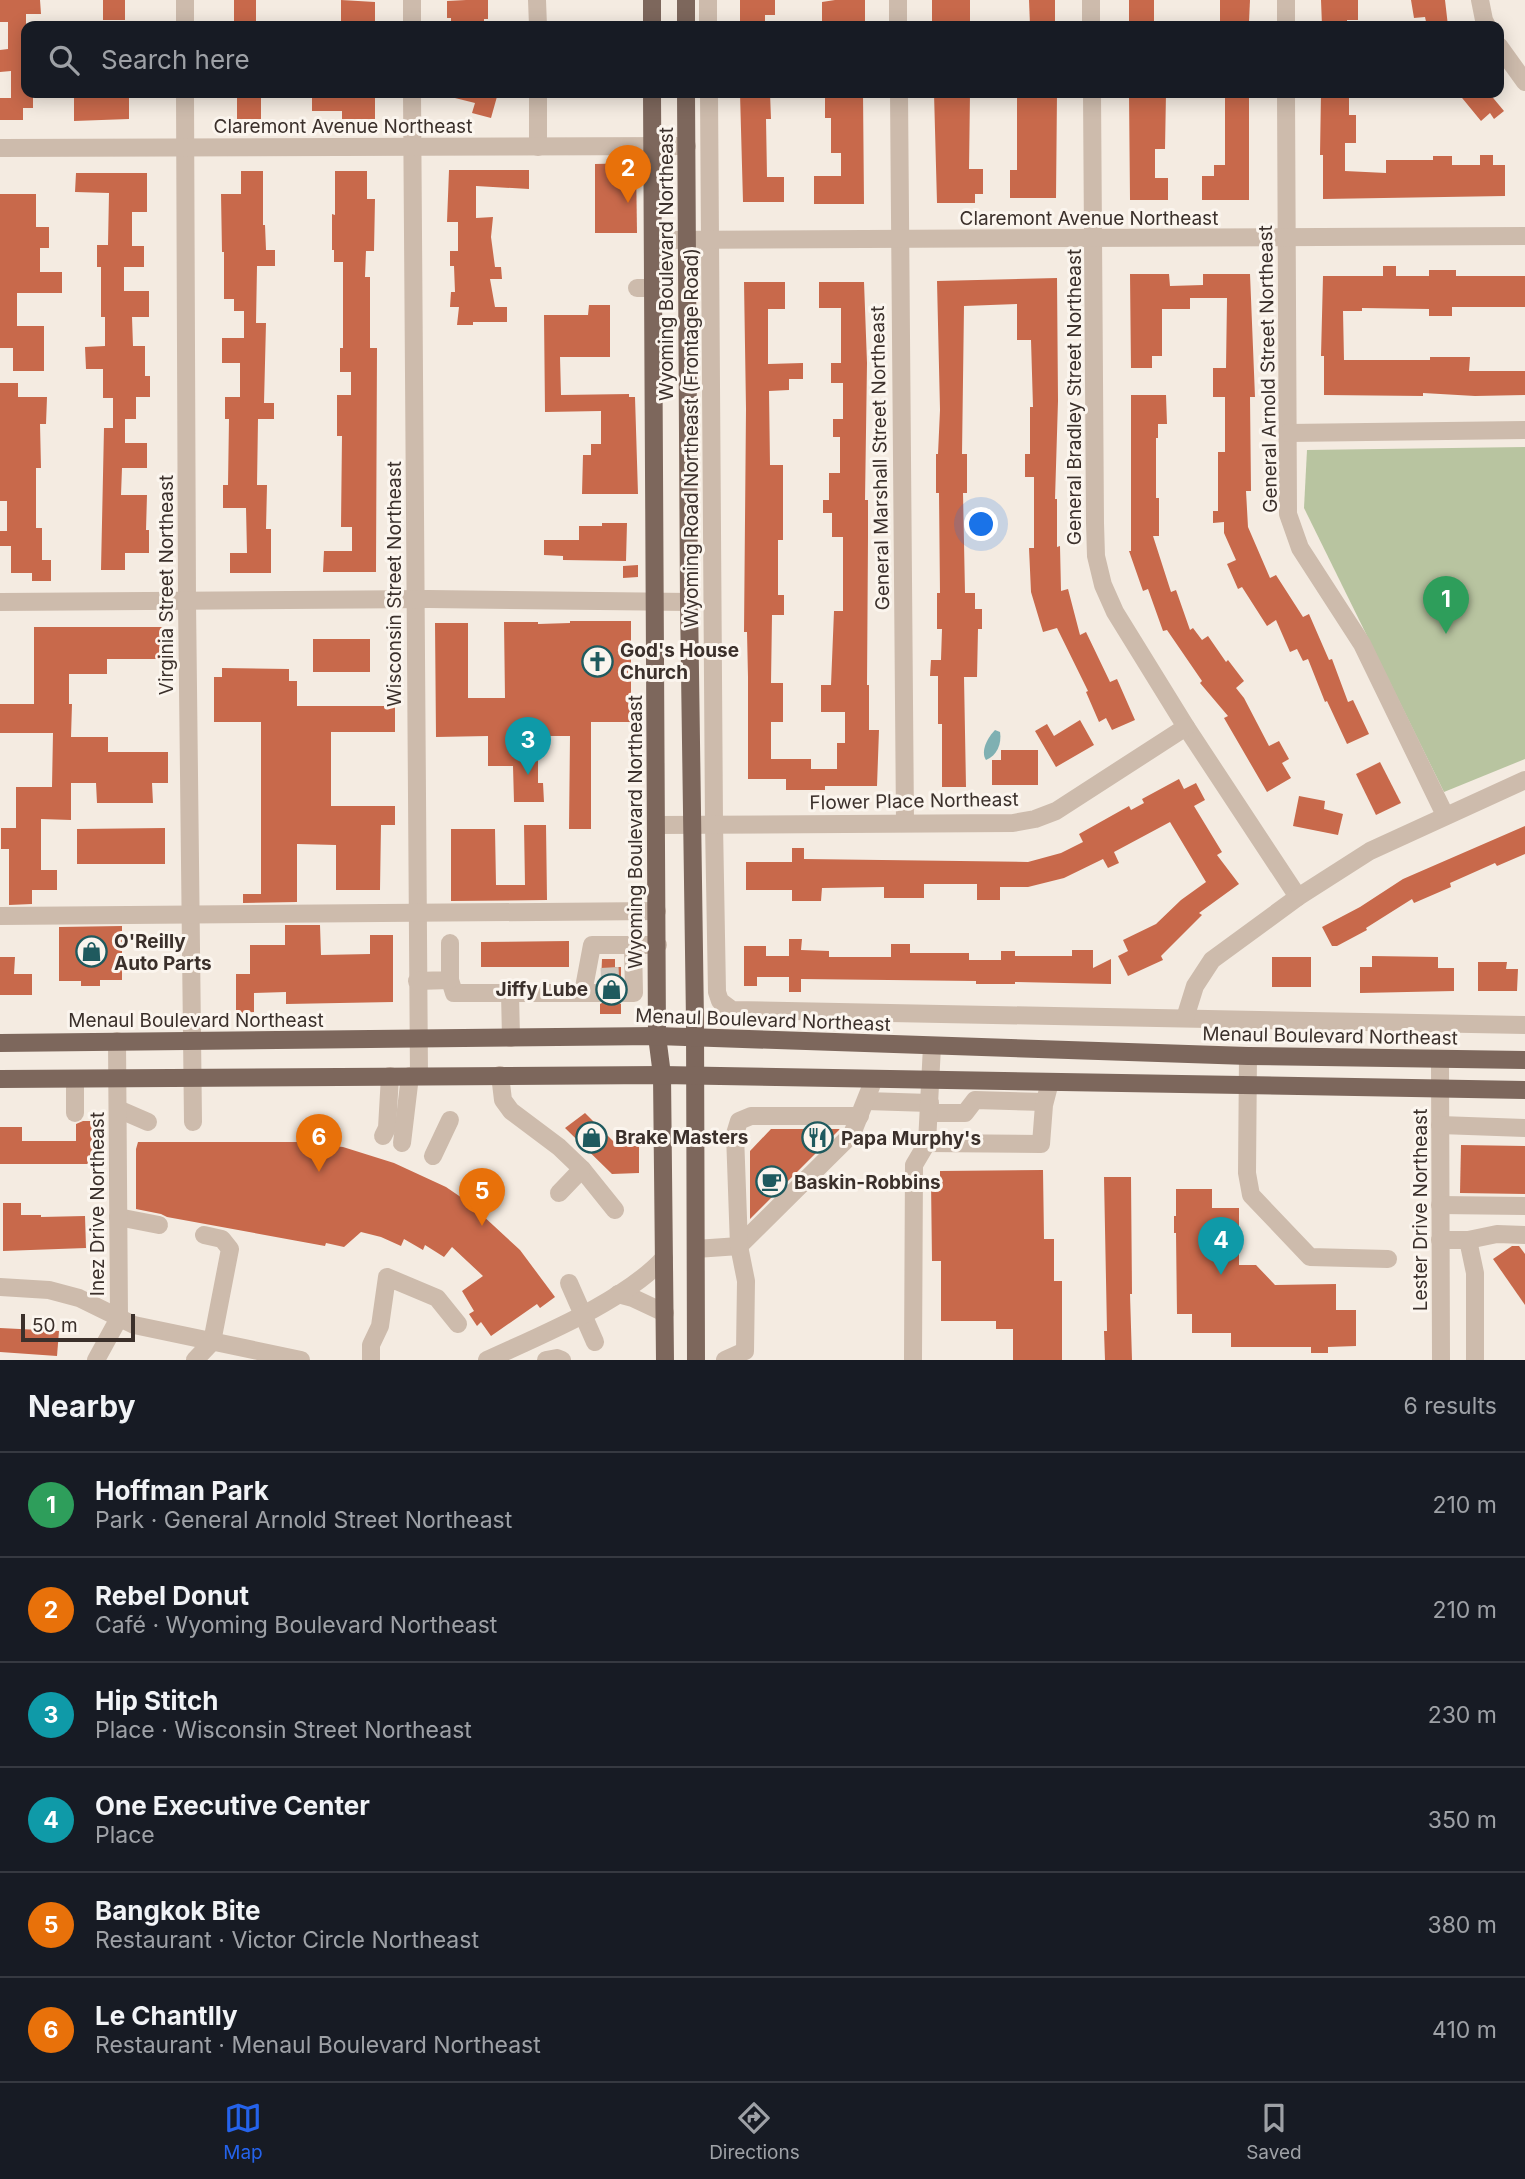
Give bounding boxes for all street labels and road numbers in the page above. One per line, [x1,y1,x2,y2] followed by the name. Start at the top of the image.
[214,115,472,138] street label: Claremont Avenue Northeast
[655,127,678,401] street label: Wyoming Boulevard Northeast
[960,207,1218,230] street label: Claremont Avenue Northeast
[1254,225,1282,513] street label: General Arnold Street Northeast
[680,248,703,628] street label: Wyoming Road Northeast (Frontage Road)
[1063,249,1086,545] street label: General Bradley Street Northeast
[866,306,894,610] street label: General Marshall Street Northeast
[383,461,406,707] street label: Wisconsin Street Northeast
[155,475,178,695] street label: Virginia Street Northeast
[624,695,647,969] street label: Wyoming Boulevard Northeast
[809,788,1019,814] street label: Flower Place Northeast
[635,1004,891,1036] street label: Menaul Boulevard Northeast
[68,1009,324,1032] street label: Menaul Boulevard Northeast
[1202,1022,1458,1050] street label: Menaul Boulevard Northeast
[1409,1109,1432,1311] street label: Lester Drive Northeast
[86,1112,109,1296] street label: Inez Drive Northeast

